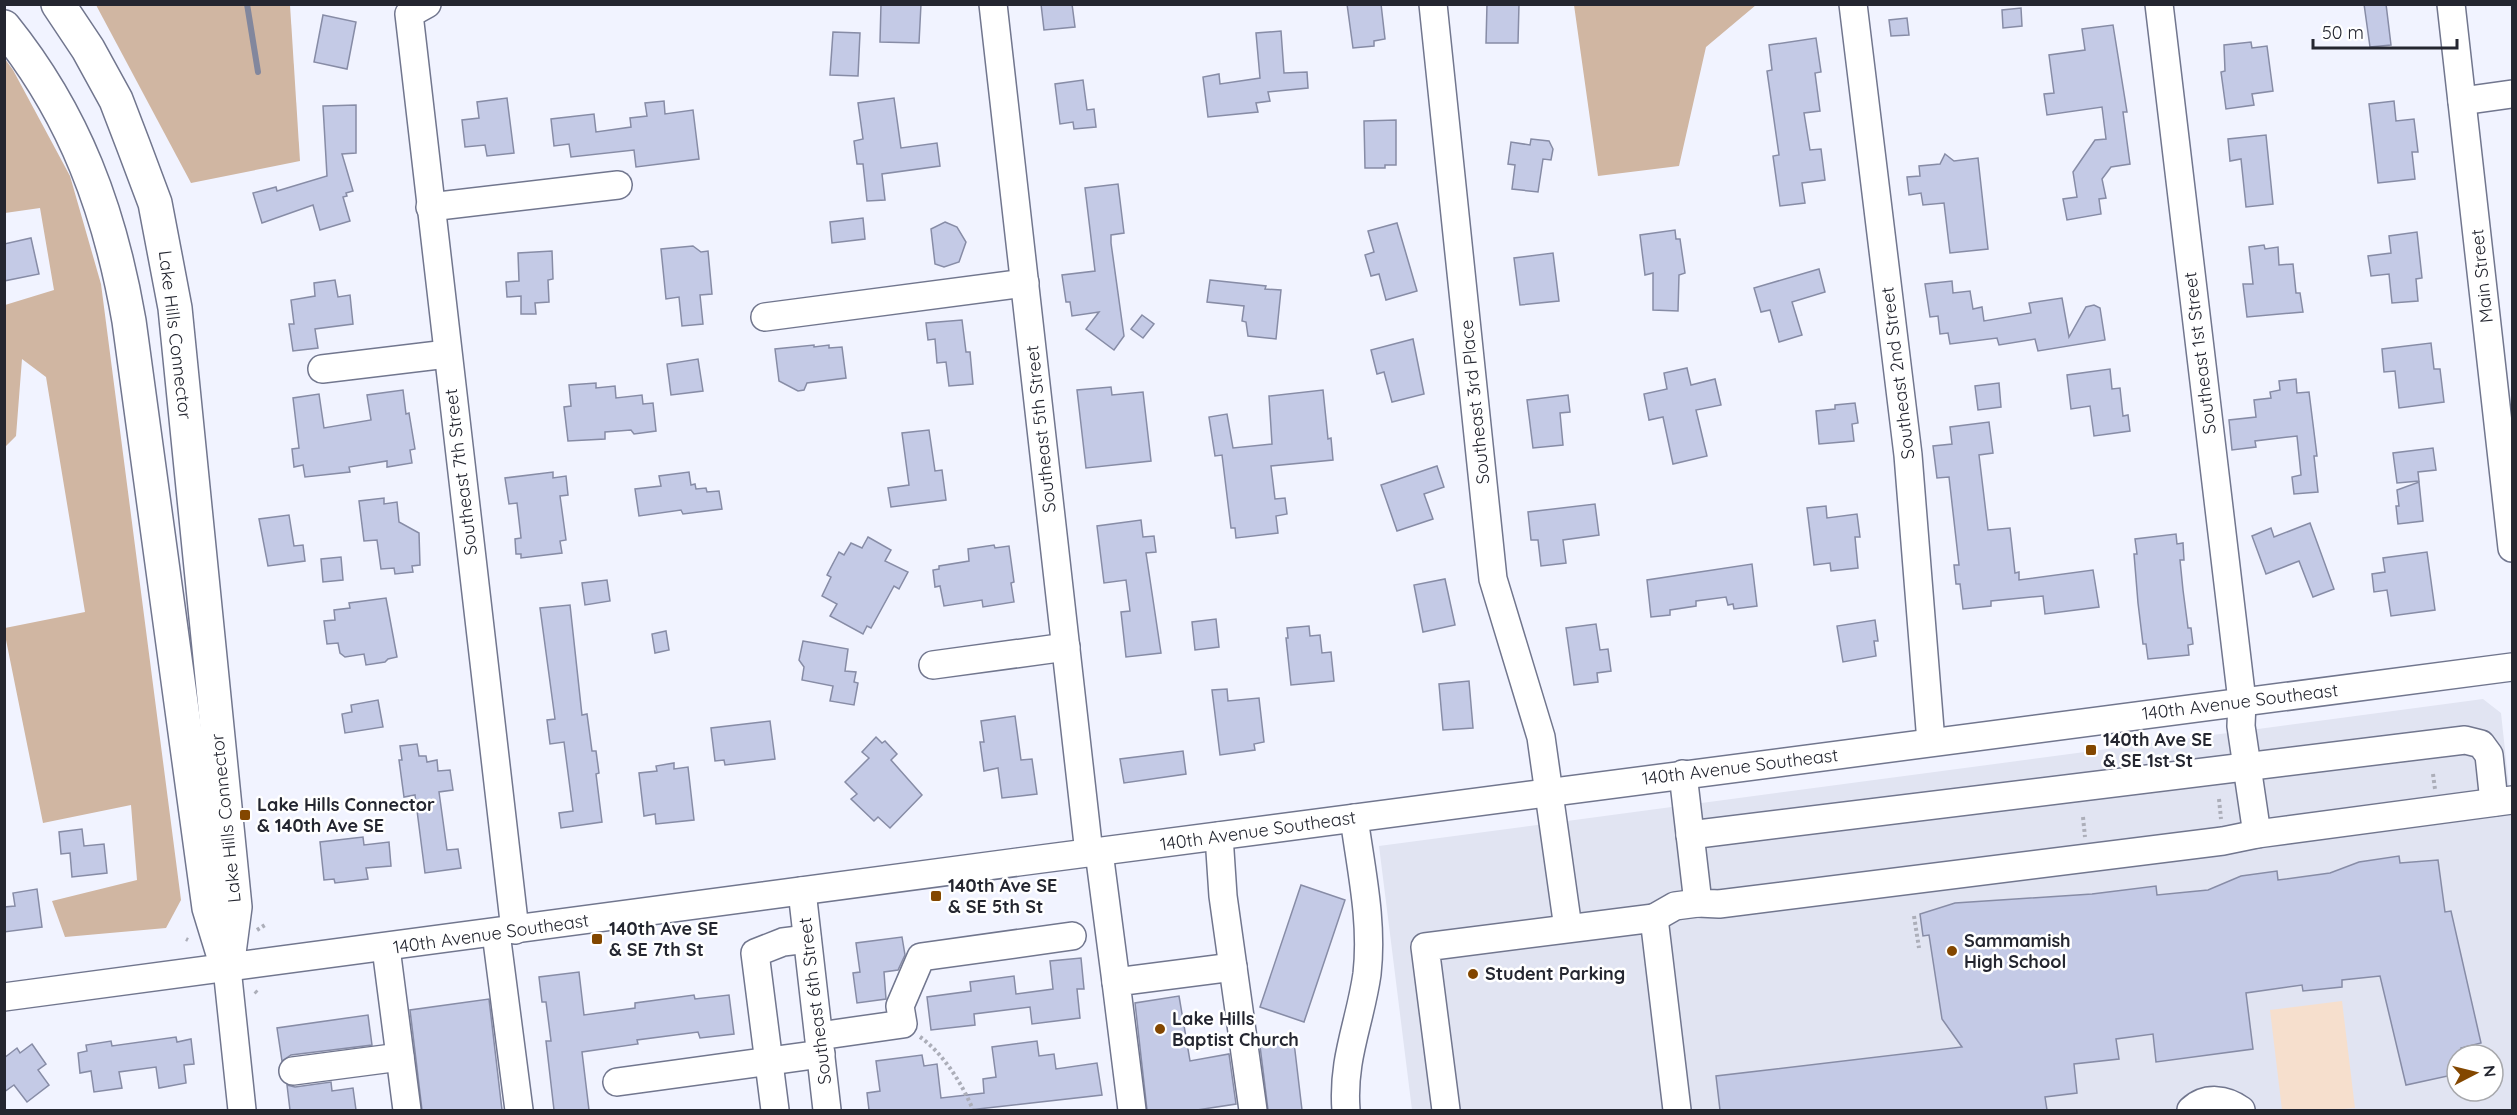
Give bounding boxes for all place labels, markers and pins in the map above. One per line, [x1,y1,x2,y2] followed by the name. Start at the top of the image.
[2103,728,2212,772] place label: 140th Ave SE & SE 1st St
[2084,743,2098,757] marker: 140th Ave SE & SE 1st St
[257,793,435,837] place label: Lake Hills Connector & 140th Ave SE
[238,808,252,822] marker: Lake Hills Connector & 140th Ave SE
[948,874,1057,918] place label: 140th Ave SE & SE 5th St
[929,889,943,903] marker: 140th Ave SE & SE 5th St
[609,917,718,961] place label: 140th Ave SE & SE 7th St
[1964,929,2071,973] place label: Sammamish High School
[590,932,604,946] marker: 140th Ave SE & SE 7th St
[1945,944,1959,958] marker: Sammamish High School
[1485,962,1625,985] place label: Student Parking
[1466,967,1480,981] marker: Student Parking
[1172,1007,1299,1051] place label: Lake Hills Baptist Church
[1153,1022,1167,1036] marker: Lake Hills Baptist Church

